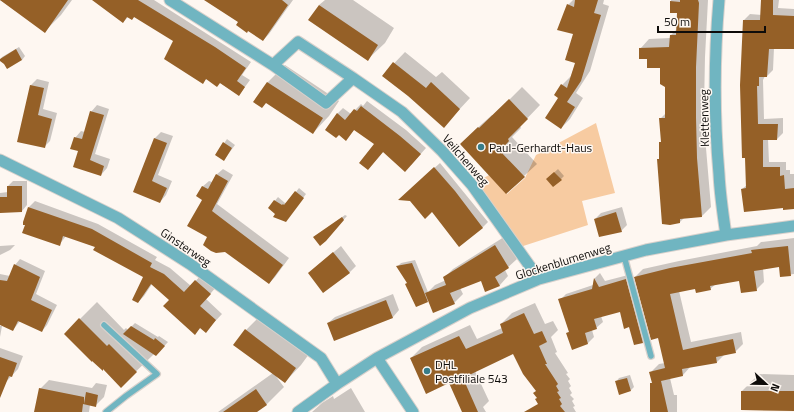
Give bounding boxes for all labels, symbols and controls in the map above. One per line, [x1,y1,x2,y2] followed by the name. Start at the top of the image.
[658,8,765,34] scale bar
[664,12,690,31] text: 50 m
[694,89,714,147] street label: Klettenweg
[438,130,494,190] street label: Veilchenweg
[489,138,593,157] place label: Paul-Gerhardt-Haus
[476,142,486,152] marker: Paul-Gerhardt-Haus
[157,223,215,271] street label: Ginsterweg
[513,237,613,285] street label: Glockenblumenweg
[435,355,508,388] place label: DHL Postfiliale 543
[746,364,786,404] north arrow
[422,366,432,376] marker: DHL Postfiliale 543
[766,381,784,394] text: N

